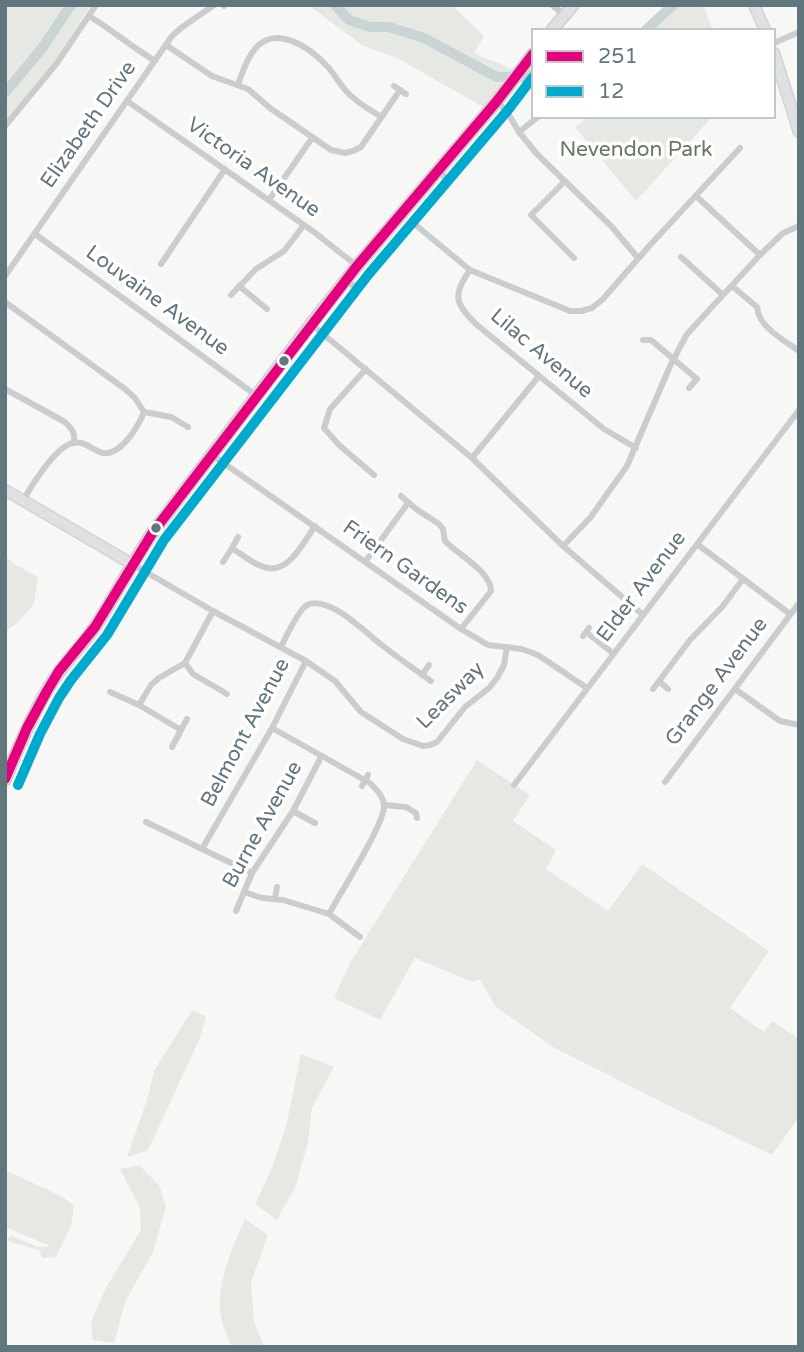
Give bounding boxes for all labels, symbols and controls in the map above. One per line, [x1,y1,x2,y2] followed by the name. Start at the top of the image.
[531,28,776,119] legend
[598,44,638,69] text: 251
[36,57,142,193] street label: Elizabeth Drive
[598,79,624,104] text: 12
[181,113,325,223] street label: Victoria Avenue
[559,137,713,163] park label: Nevendon Park
[80,241,234,361] street label: Louvaine Avenue
[485,304,597,404] street label: Lilac Avenue
[277,354,291,368] unlabelled marker
[338,515,472,621] street label: Friern Gardens
[149,521,163,535] unlabelled marker
[592,527,692,647] street label: Elder Avenue
[661,613,773,751] street label: Grange Avenue
[196,654,296,812] street label: Belmont Avenue
[412,657,490,735] street label: Leasway
[218,757,308,893] street label: Burne Avenue

